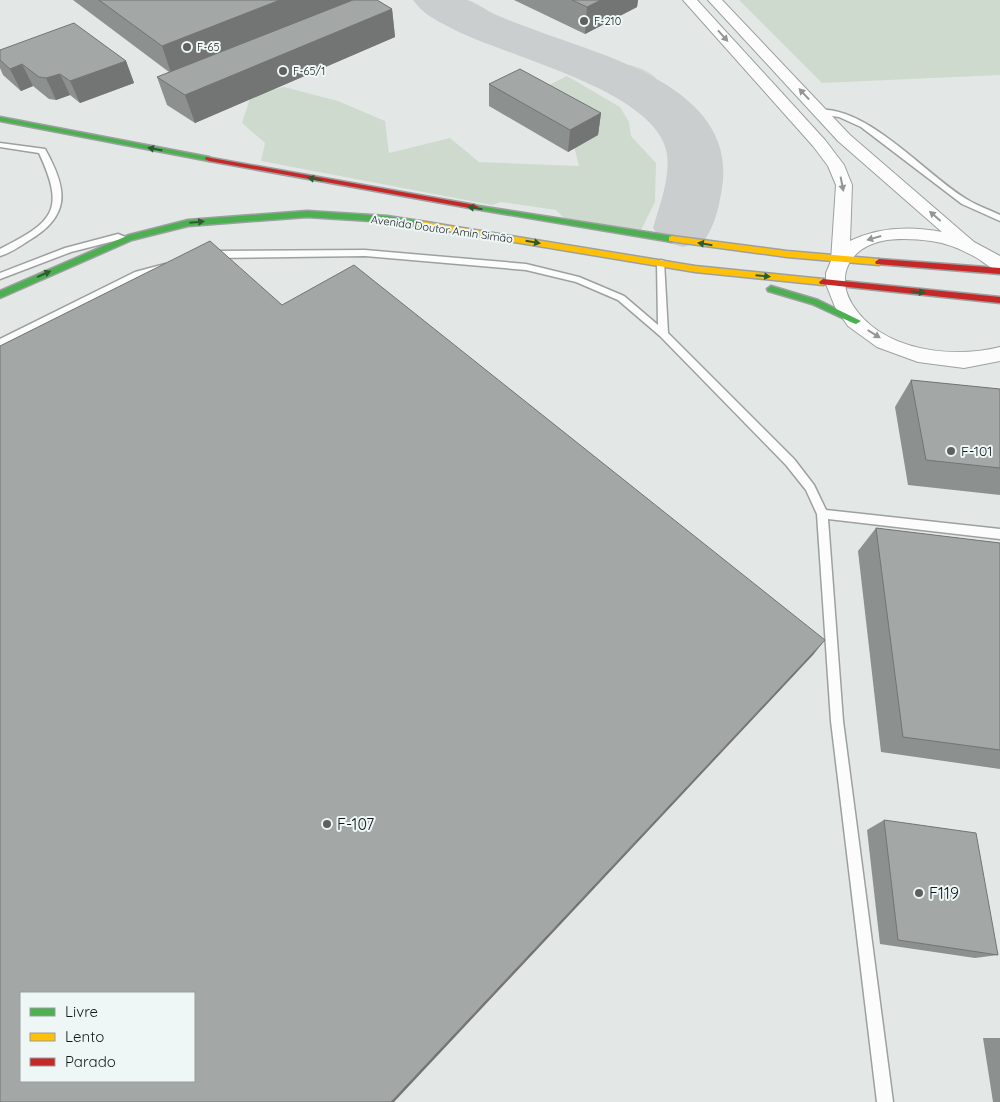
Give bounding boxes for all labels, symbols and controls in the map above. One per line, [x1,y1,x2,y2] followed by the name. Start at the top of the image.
[594,14,621,28] place label: F-210
[578,15,590,27] marker: F-210
[717,30,729,42] one-way arrow
[197,40,219,54] place label: F-65
[181,41,193,53] marker: F-65
[293,64,325,78] place label: F-65/1
[277,65,289,77] marker: F-65/1
[798,88,810,100] one-way arrow
[147,144,163,152] one-way arrow
[307,174,323,182] one-way arrow
[838,177,846,193] one-way arrow
[467,204,483,212] one-way arrow
[929,211,942,222] one-way arrow
[370,212,514,246] street label: Avenida Doutor Amin Simão
[190,218,206,226] one-way arrow
[866,234,881,242] one-way arrow
[525,238,541,246] one-way arrow
[696,239,712,247] one-way arrow
[37,270,51,278] one-way arrow
[755,272,771,280] one-way arrow
[910,288,926,296] one-way arrow
[867,330,880,339] one-way arrow
[961,442,992,460] place label: F-101
[945,445,957,457] marker: F-101
[337,814,374,834] place label: F-107
[321,818,333,830] marker: F-107
[929,883,959,903] place label: F119
[913,887,925,899] marker: F119
[20,992,195,1082] legend
[65,1002,98,1021] text: Livre
[65,1027,104,1046] text: Lento
[65,1052,116,1071] text: Parado

